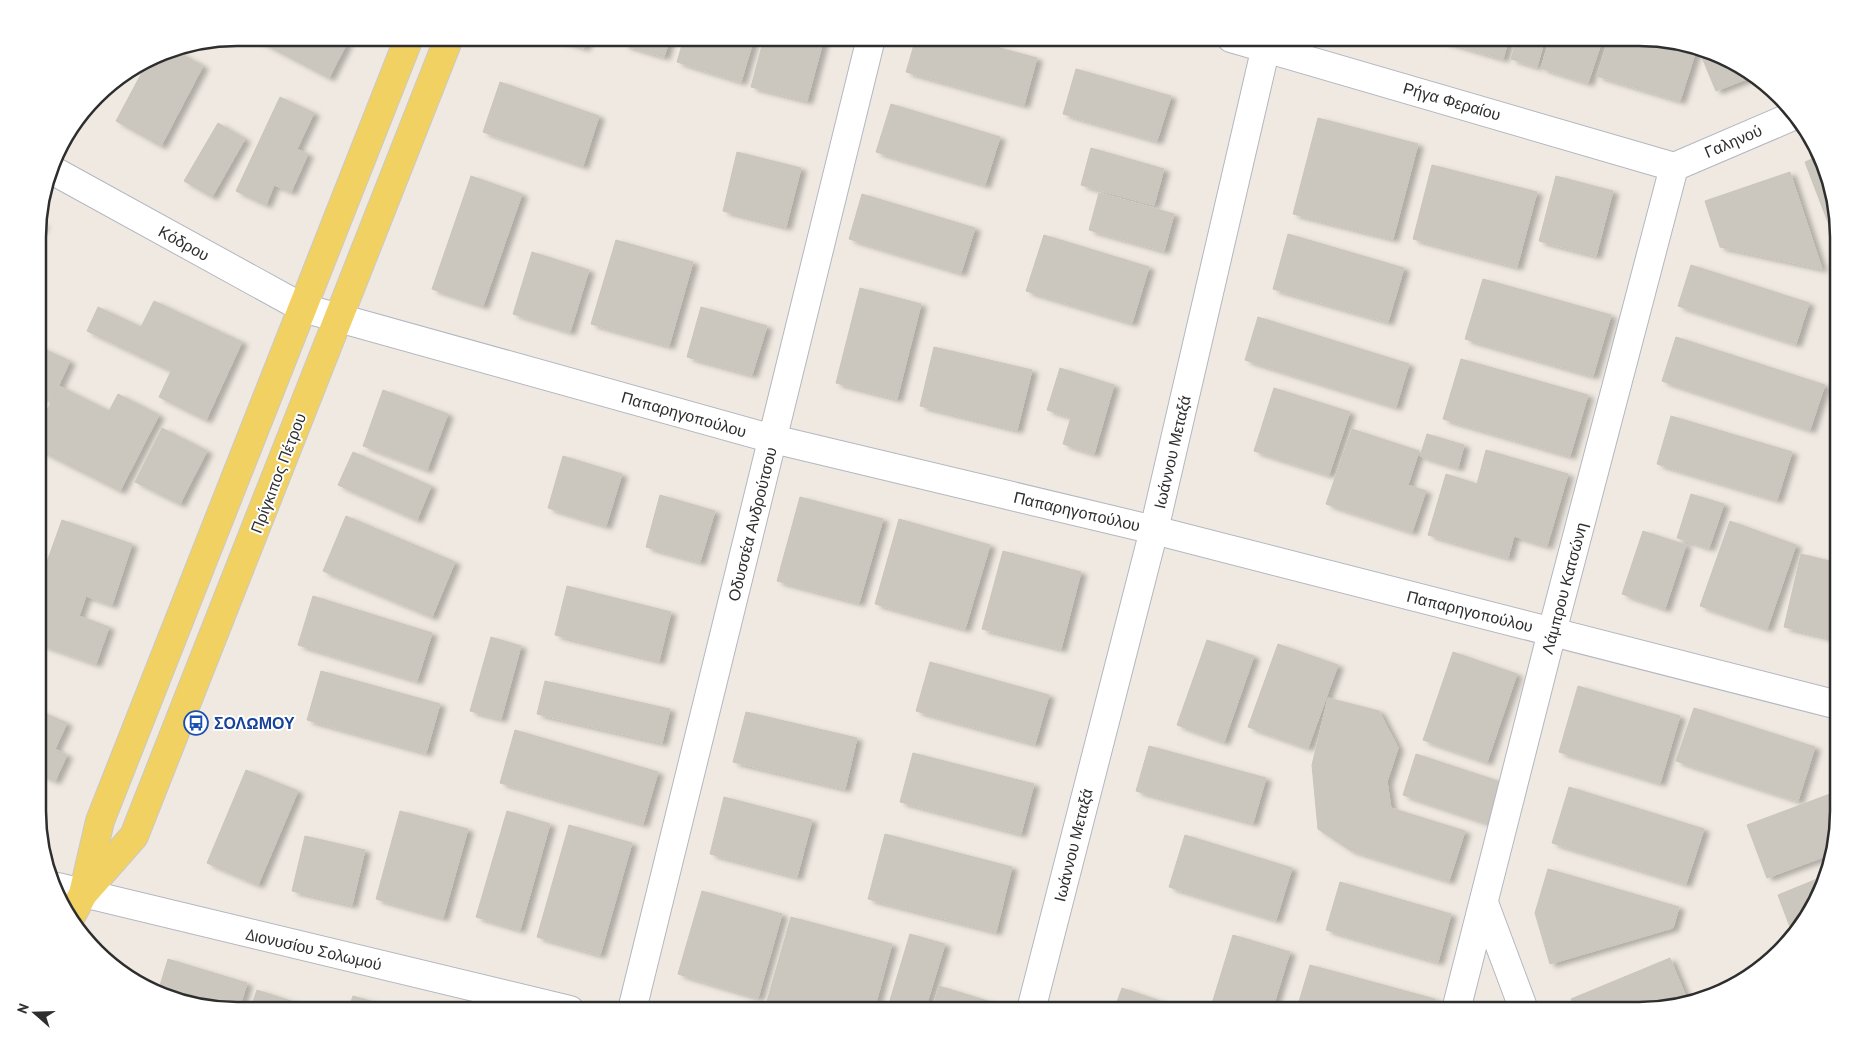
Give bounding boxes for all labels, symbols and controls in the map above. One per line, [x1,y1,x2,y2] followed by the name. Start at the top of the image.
[1401,78,1503,124] street label: Ρήγα Φεραίου
[1701,120,1765,162] street label: Γαληνού
[155,221,213,265] street label: Κόδρου
[619,387,749,441] street label: Παπαρηγοπούλου
[1149,393,1195,511] street label: Ιωάννου Μεταξά
[246,410,310,536] street label: Πρίγκιπος Πέτρου
[723,445,781,603] street label: Οδυσσέα Ανδρούτσου
[1012,487,1142,535] street label: Παπαρηγοπούλου
[1537,520,1591,656] street label: Λάμπρου Κατσώνη
[1405,586,1535,636] street label: Παπαρηγοπούλου
[183,710,209,736] bus stop icon: ΣΟΛΩΜΟΥ
[214,713,295,733] place label: ΣΟΛΩΜΟΥ
[1049,786,1097,904] street label: Ιωάννου Μεταξά
[244,924,384,974] street label: Διονυσίου Σολωμού
[10,988,60,1038] north arrow
[13,1001,33,1016] text: N

